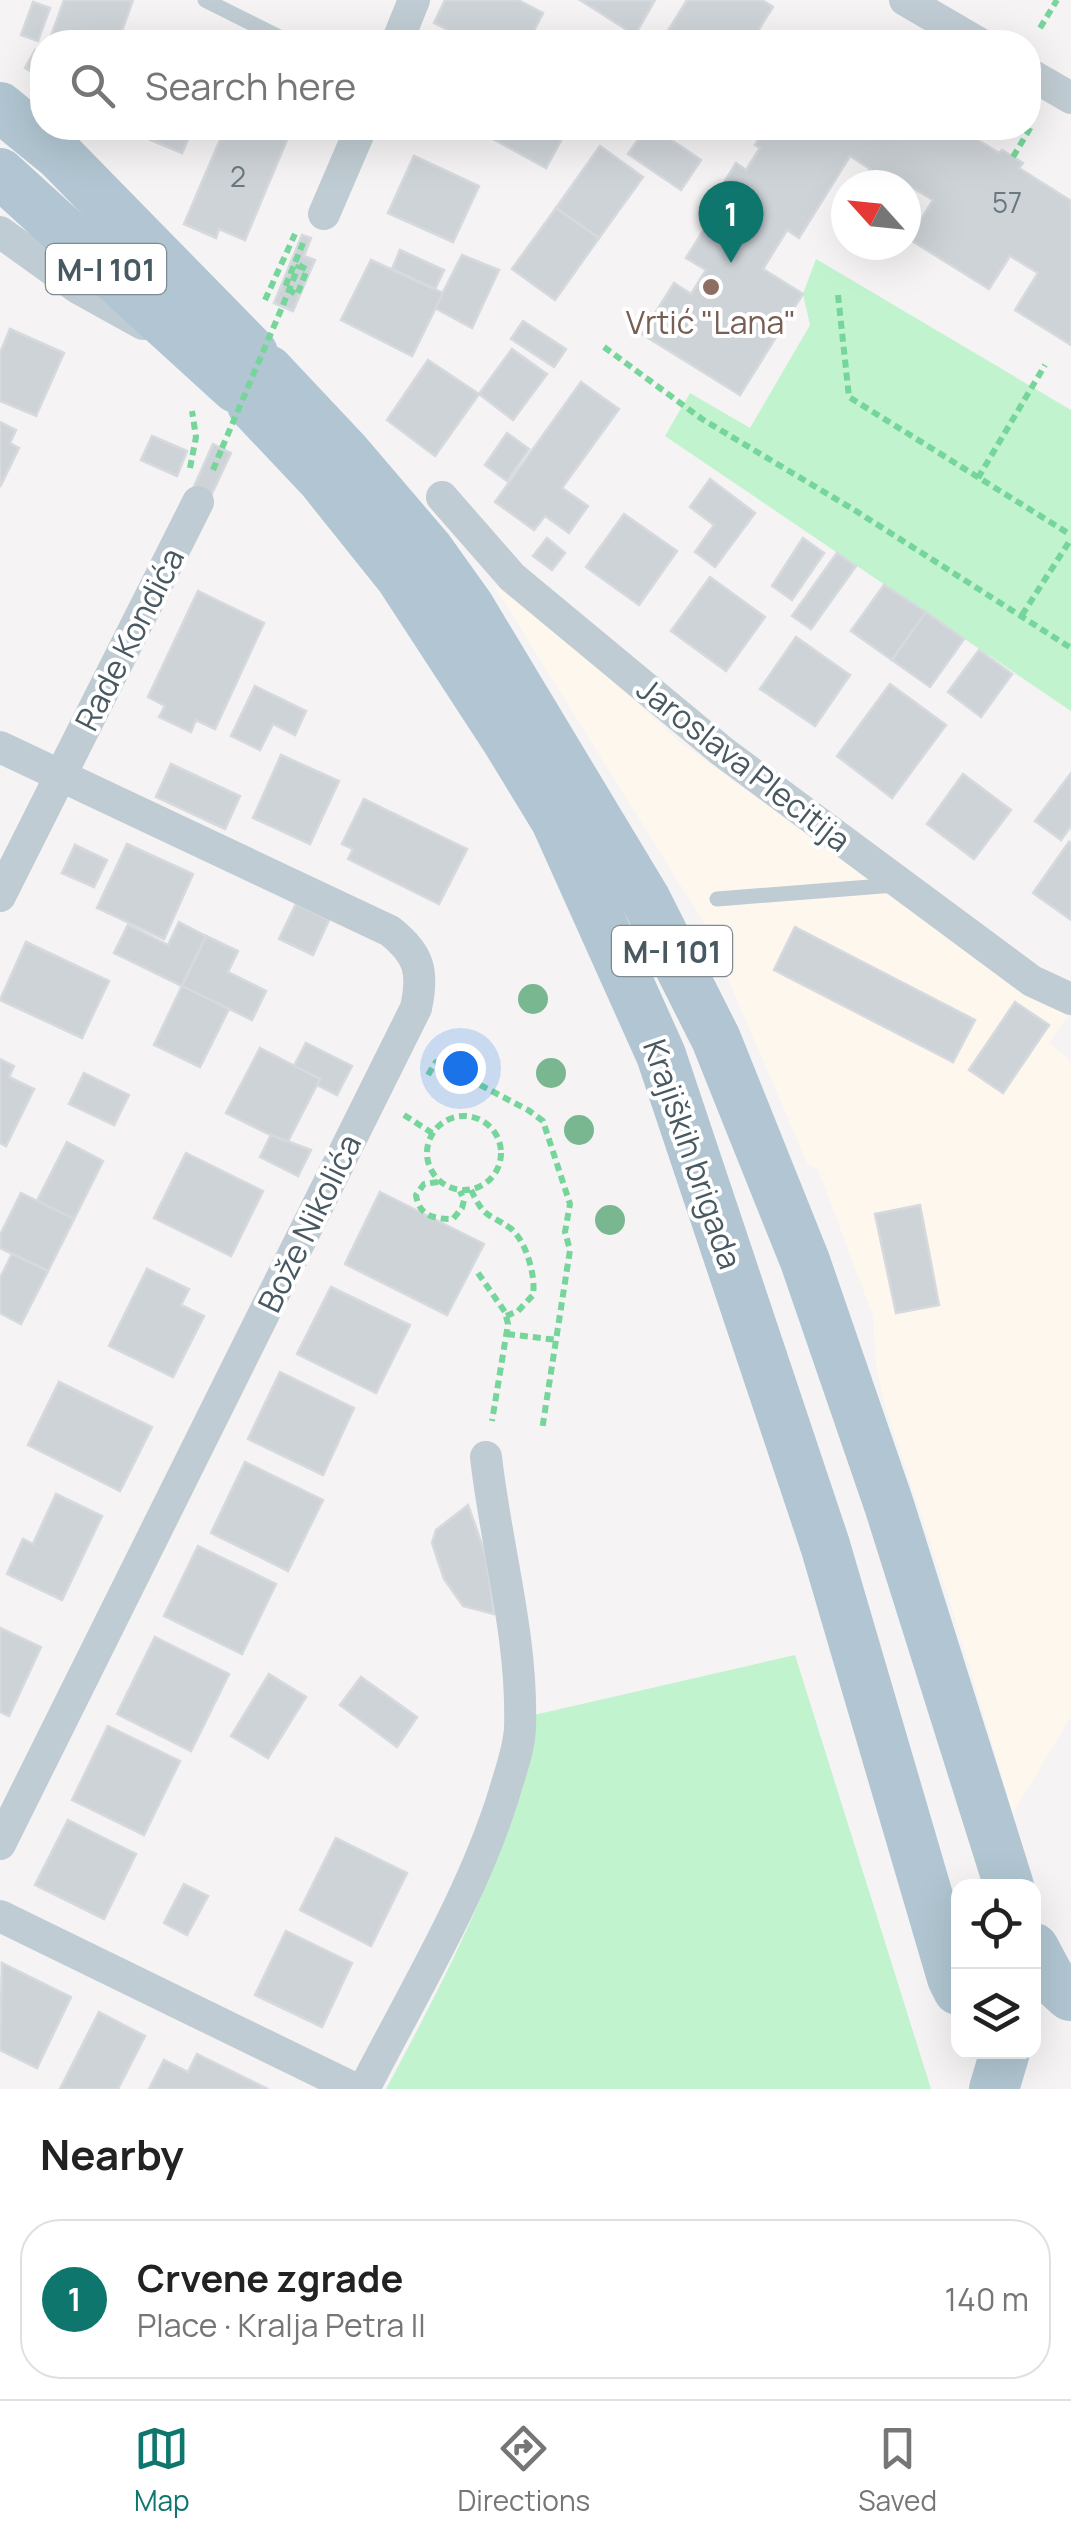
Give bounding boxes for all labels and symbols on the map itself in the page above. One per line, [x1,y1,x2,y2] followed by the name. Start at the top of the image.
[230,157,246,195] house number: 2
[831,170,921,260] north arrow
[698,180,764,263] pin: 1
[992,183,1022,221] house number: 57
[46,244,166,294] road number: M-I 101
[700,276,722,298] marker: Vrtić "Lana"
[626,300,796,344] place label: Vrtić "Lana"
[64,540,194,738] street label: Rade Kondića
[628,667,860,861] street label: Jaroslava Plecitija
[612,926,732,976] road number: M-I 101
[633,1033,753,1275] street label: Krajiških brigada
[435,1043,486,1094] your location
[247,1127,371,1319] street label: Bože Nikolića

